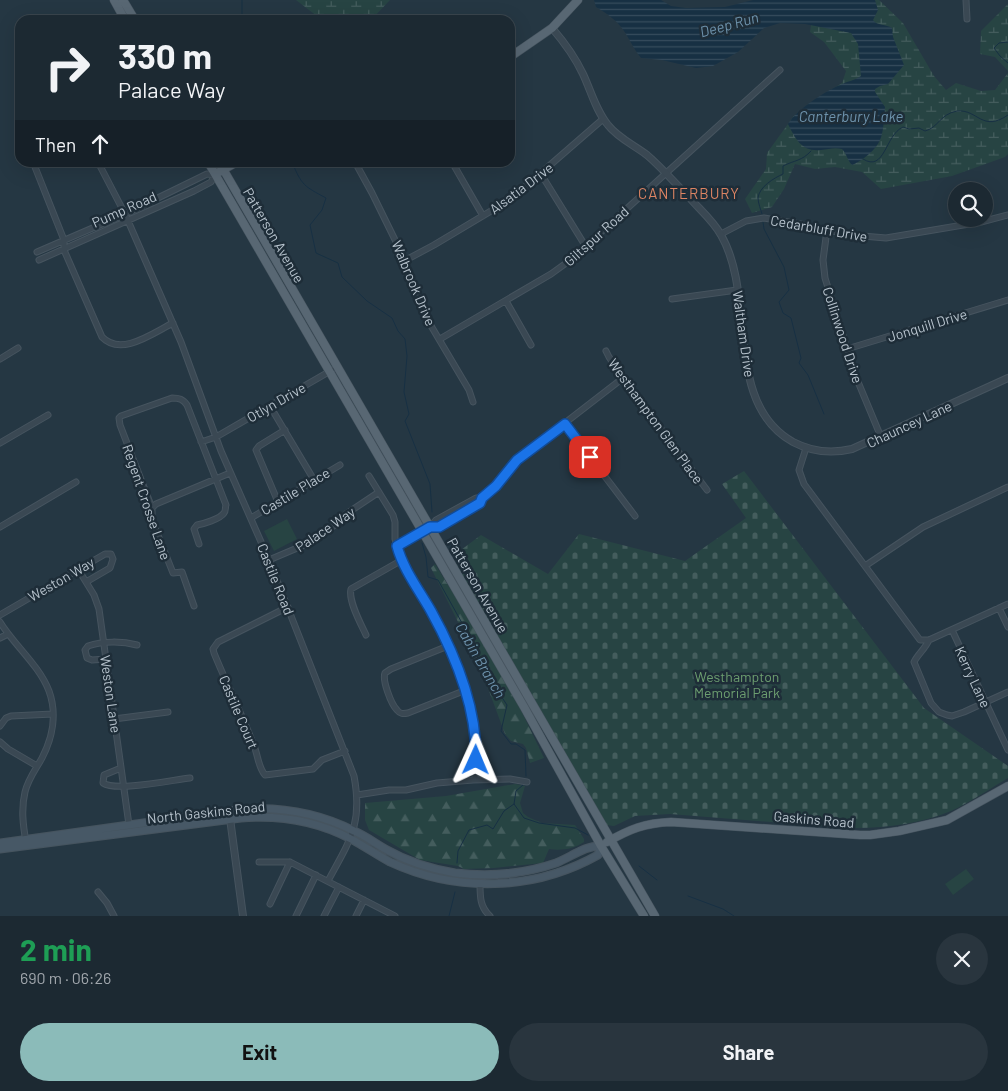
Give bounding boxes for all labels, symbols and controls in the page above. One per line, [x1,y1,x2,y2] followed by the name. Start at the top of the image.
[698,8,760,40] water label: Deep Run
[118,34,212,76] text: 330 m
[35,35,100,100] icon: right
[118,76,226,102] text: Palace Way
[799,107,904,125] water label: Canterbury Lake
[86,130,114,158] icon: ahead
[35,133,76,156] text: Then
[486,159,556,217] street label: Alsatia Drive
[948,182,993,227] map controls
[948,182,993,227] button: search
[240,184,308,286] street label: Patterson Avenue
[638,184,740,202] district label: CANTERBURY
[89,187,159,231] street label: Pump Road
[560,202,632,270] street label: Giltspur Road
[769,211,869,245] street label: Cedarbluff Drive
[388,238,440,328] street label: Walbrook Drive
[819,285,867,385] street label: Collinwood Drive
[730,290,758,378] street label: Waltham Drive
[885,305,969,345] street label: Jonquill Drive
[605,355,707,487] street label: Westhampton Glen Place
[244,378,308,426] street label: Otlyn Drive
[864,397,954,451] street label: Chauncey Lane
[569,436,611,478] pin
[119,442,175,562] street label: Regent Crosse Lane
[576,443,604,471] icon: arrive
[257,464,333,518] street label: Castile Place
[292,503,359,555] street label: Palace Way
[444,534,512,636] street label: Patterson Avenue
[254,541,298,617] street label: Castile Road
[25,553,98,605] street label: Weston Way
[452,619,510,701] water label: Cabin Branch
[951,644,995,710] street label: Kerry Lane
[97,654,125,734] street label: Weston Lane
[694,668,780,701] park label: Westhampton Memorial Park
[216,673,262,751] street label: Castile Court
[449,733,501,785] position arrow
[146,797,266,827] street label: North Gaskins Road
[773,807,855,831] street label: Gaskins Road
[20,931,92,967] text: 2 min
[936,933,988,985] button: close
[20,968,111,987] text: 690 m · 06:26
[20,1023,499,1081] button: Exit
[509,1023,988,1081] button: Share

